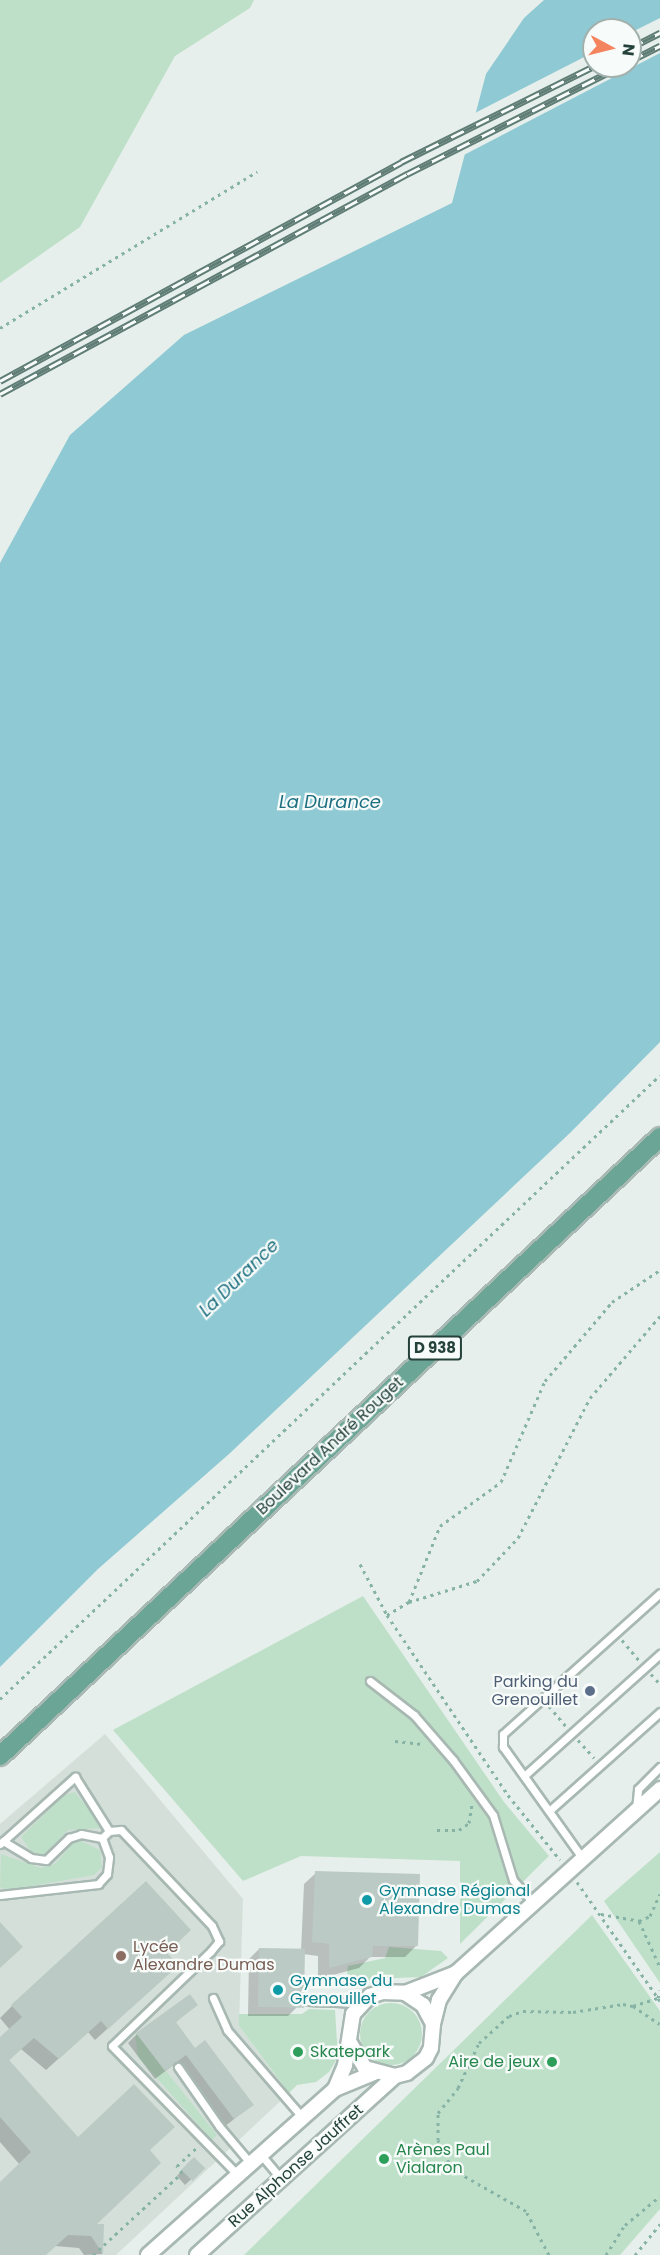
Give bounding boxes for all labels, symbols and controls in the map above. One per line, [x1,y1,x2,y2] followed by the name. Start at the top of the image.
[582,18,642,78] north arrow
[616,43,641,57] text: N
[279,791,381,813] water label: La Durance
[195,1235,283,1321] water label: La Durance
[406,1336,464,1360] road number: D 938
[253,1373,407,1519] street label: Boulevard André Rouget
[491,1672,578,1710] place label: Parking du Grenouillet
[583,1684,597,1698] marker: Parking du Grenouillet
[379,1881,530,1919] place label: Gymnase Régional Alexandre Dumas
[360,1893,374,1907] marker: Gymnase Régional Alexandre Dumas
[133,1937,275,1975] place label: Lycée Alexandre Dumas
[114,1949,128,1963] marker: Lycée Alexandre Dumas
[290,1971,393,2009] place label: Gymnase du Grenouillet
[271,1983,285,1997] marker: Gymnase du Grenouillet
[310,2042,390,2062] place label: Skatepark
[291,2045,305,2059] marker: Skatepark
[448,2052,540,2072] place label: Aire de jeux
[545,2055,559,2069] marker: Aire de jeux
[225,2100,367,2232] street label: Rue Alphonse Jauffret
[396,2140,490,2178] place label: Arènes Paul Vialaron
[377,2152,391,2166] marker: Arènes Paul Vialaron

